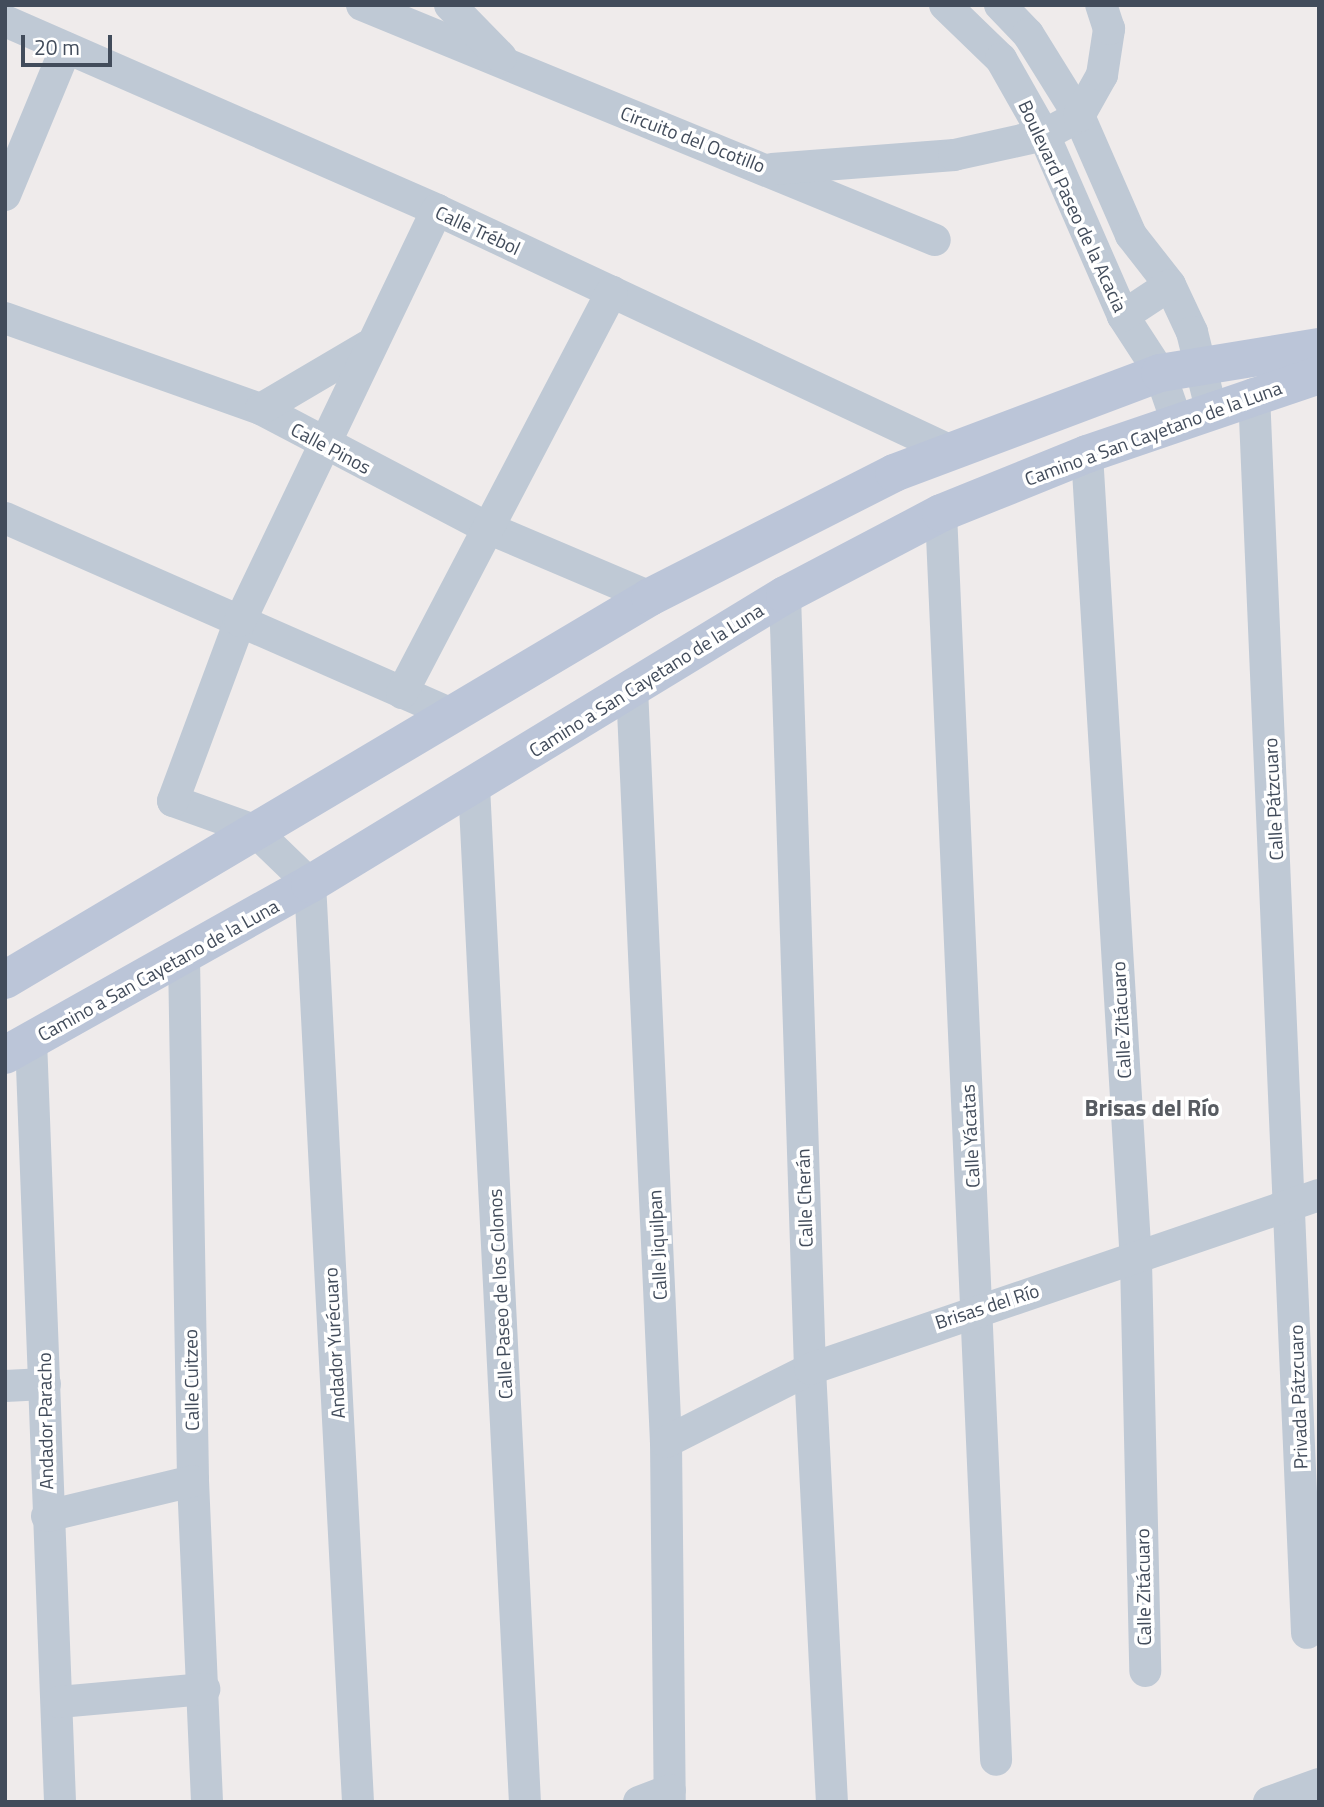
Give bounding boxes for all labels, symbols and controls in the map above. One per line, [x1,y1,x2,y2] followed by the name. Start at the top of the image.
[24,21,116,65] scale bar
[34,31,80,63] text: 20 m
[1014,97,1132,315] street label: Boulevard Paseo de la Acacia
[618,101,768,177] street label: Circuito del Ocotillo
[432,200,524,260] street label: Calle Trébol
[1021,376,1285,490] street label: Camino a San Cayetano de la Luna
[287,418,375,478] street label: Calle Pinos
[525,598,767,762] street label: Camino a San Cayetano de la Luna
[1258,737,1288,861] street label: Calle Pátzcuaro
[34,894,282,1046] street label: Camino a San Cayetano de la Luna
[1107,961,1135,1079] street label: Calle Zitácuaro
[956,1084,984,1188] street label: Calle Yácatas
[1084,1094,1220,1122] district label: Brisas del Río
[791,1148,817,1248] street label: Calle Cherán
[483,1188,517,1400] street label: Calle Paseo de los Colonos
[643,1189,671,1301] street label: Calle Jiquilpan
[319,1267,349,1419] street label: Andador Yurécuaro
[932,1278,1042,1334] street label: Brisas del Río
[1284,1324,1312,1470] street label: Privada Pátzcuaro
[179,1329,203,1431] street label: Calle Cuitzeo
[32,1352,58,1490] street label: Andador Paracho
[1131,1528,1155,1646] street label: Calle Zitácuaro

